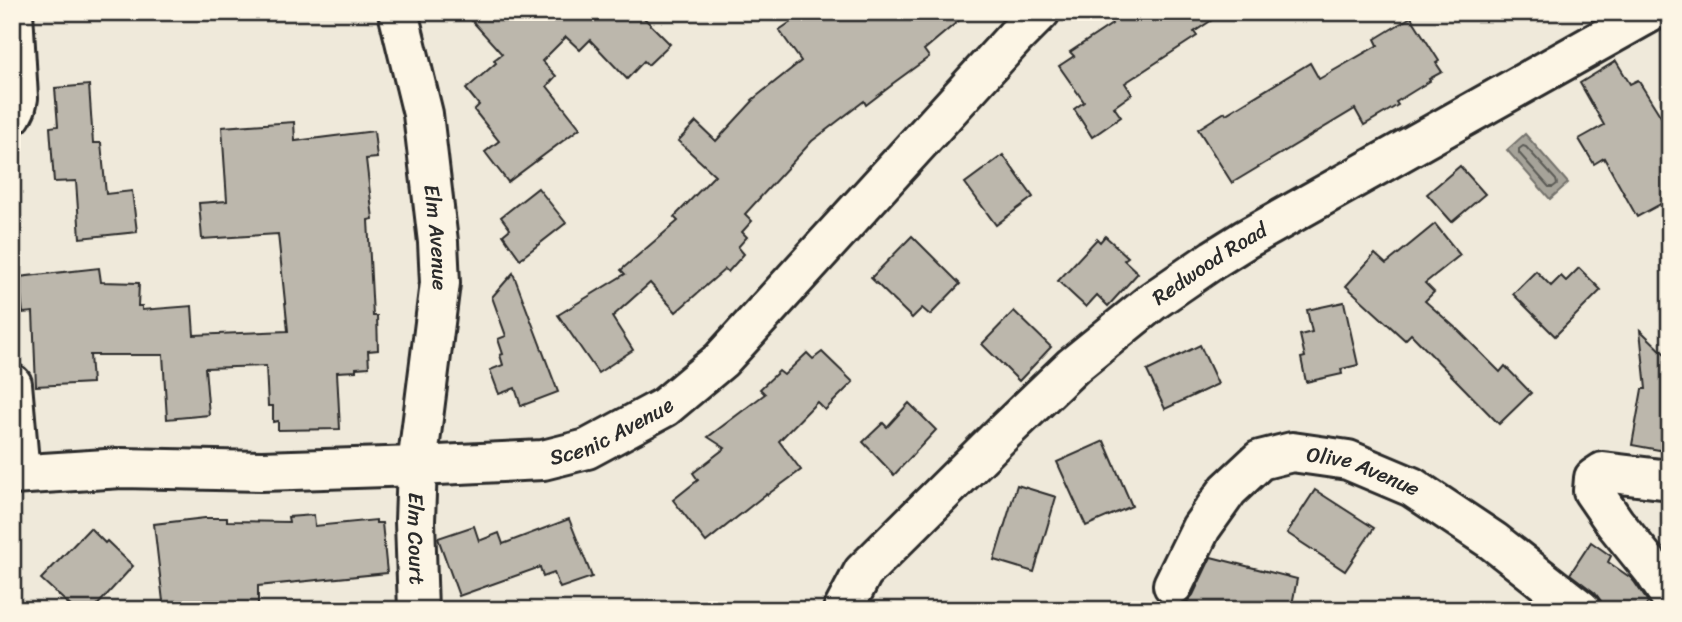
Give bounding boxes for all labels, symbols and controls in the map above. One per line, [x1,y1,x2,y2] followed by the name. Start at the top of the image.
[412,182,459,292] street label: Elm Avenue
[1144,211,1276,316] street label: Redwood Road
[545,387,683,477] street label: Scenic Avenue
[1304,435,1429,507] street label: Olive Avenue
[396,492,436,585] street label: Elm Court

